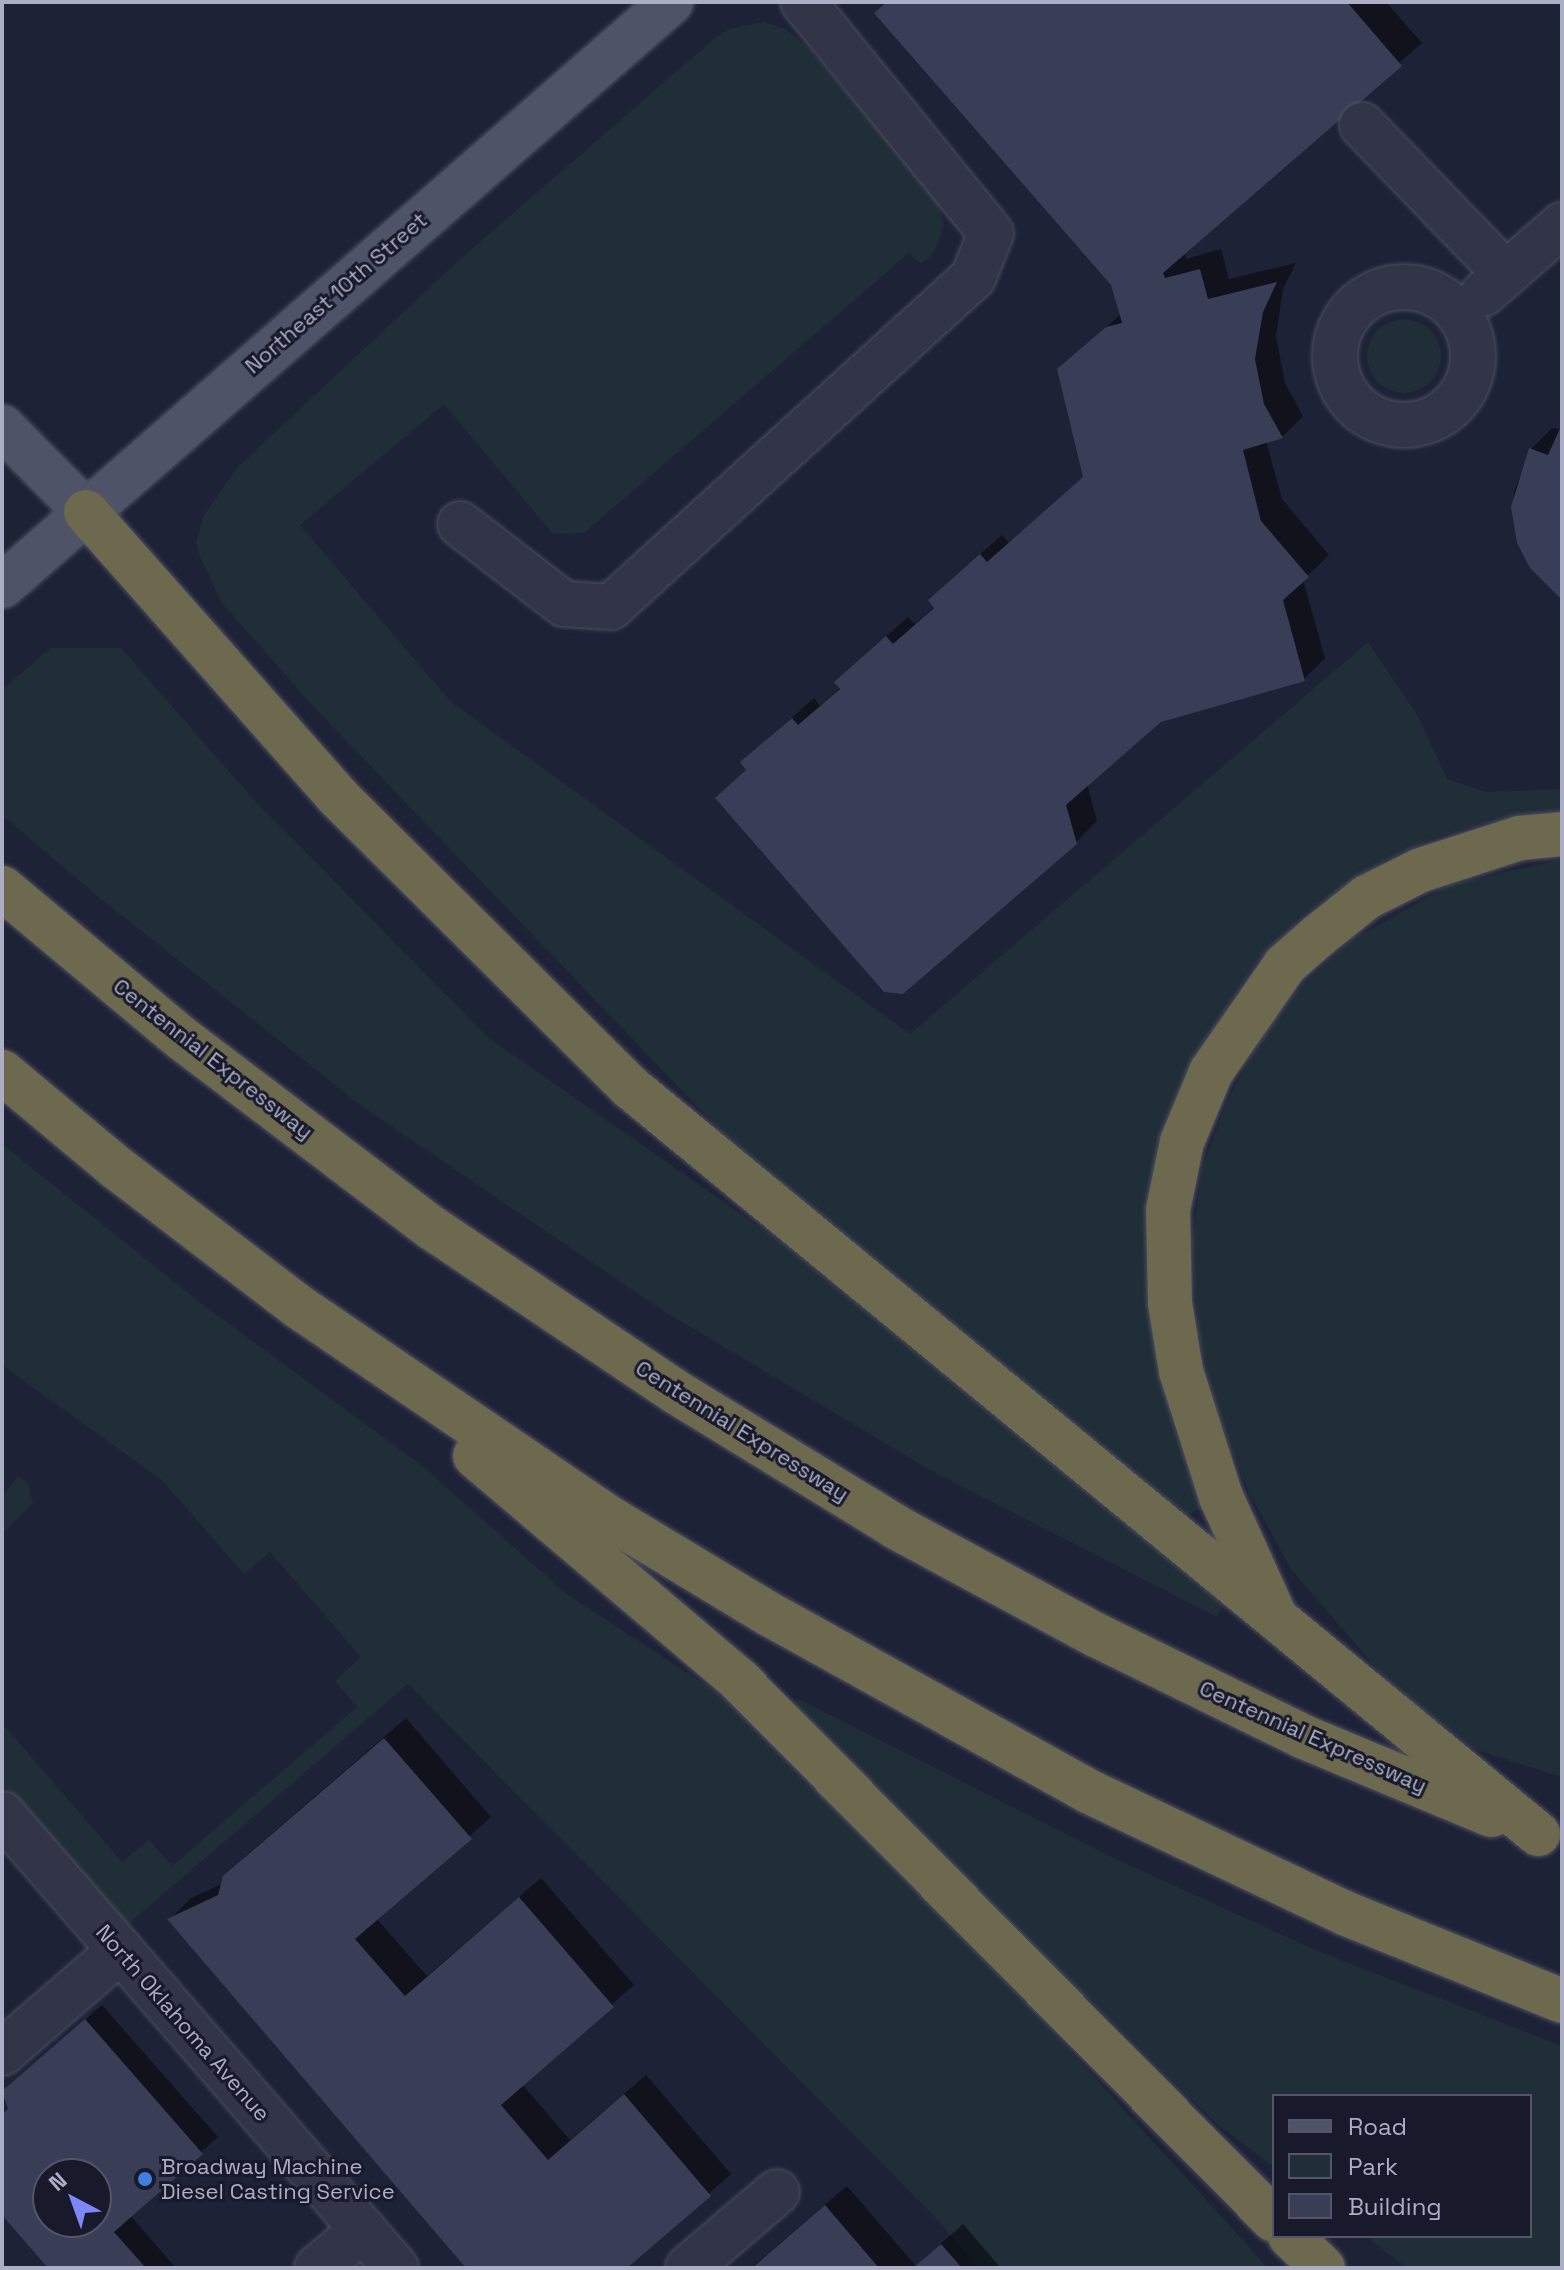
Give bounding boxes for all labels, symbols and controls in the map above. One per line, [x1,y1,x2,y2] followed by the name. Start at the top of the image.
[240,207,432,379] street label: Northeast 10th Street
[108,973,318,1145] street label: Centennial Expressway
[631,1355,853,1507] street label: Centennial Expressway
[1195,1675,1431,1799] street label: Centennial Expressway
[90,1919,276,2127] street label: North Oklahoma Avenue
[1272,2094,1532,2238] legend
[1348,2111,1407,2142] text: Road
[1348,2151,1398,2182] text: Park
[161,2153,395,2204] place label: Broadway Machine Diesel Casting Service
[32,2158,112,2238] north arrow
[43,2166,72,2197] text: N
[136,2170,154,2188] marker: Broadway Machine Diesel Casting Service
[1348,2191,1442,2222] text: Building

